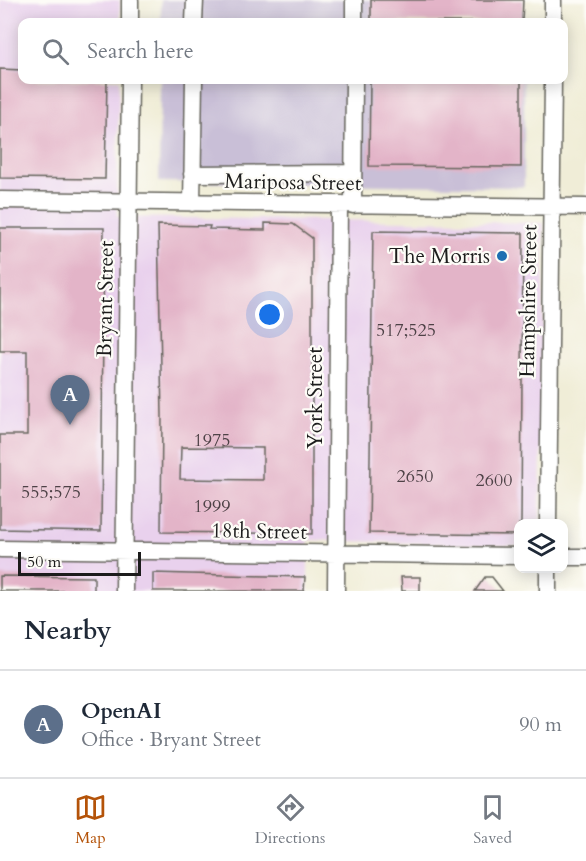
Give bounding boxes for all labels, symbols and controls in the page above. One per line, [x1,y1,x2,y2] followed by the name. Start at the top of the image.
[18,18,568,84] search box
[39,35,72,68] icon: search
[87,36,194,66] text: Search here
[224,167,362,198] street label: Mariposa Street
[513,224,544,378] street label: Hampshire Street
[90,240,121,358] street label: Bryant Street
[389,242,490,271] place label: The Morris
[495,249,509,263] marker: The Morris
[255,300,284,329] your location
[376,318,436,343] house number: 517;525
[301,347,330,449] street label: York Street
[50,376,90,425] pin: A
[194,428,230,453] house number: 1975
[397,464,433,489] house number: 2650
[476,468,512,493] house number: 2600
[21,480,81,505] house number: 555;575
[194,494,230,519] house number: 1999
[211,516,308,547] street label: 18th Street
[514,519,568,573] map controls
[514,519,568,573] button: layers
[18,549,141,576] scale bar
[27,551,61,573] text: 50 m
[24,613,112,648] text: Nearby
[81,696,161,726] text: OpenAI
[36,711,51,738] text: A
[519,711,562,738] text: 90 m
[81,726,261,753] text: Office · Bryant Street
[74,791,107,849] tab: Map
[255,791,325,849] tab: Directions
[473,791,512,849] tab: Saved

